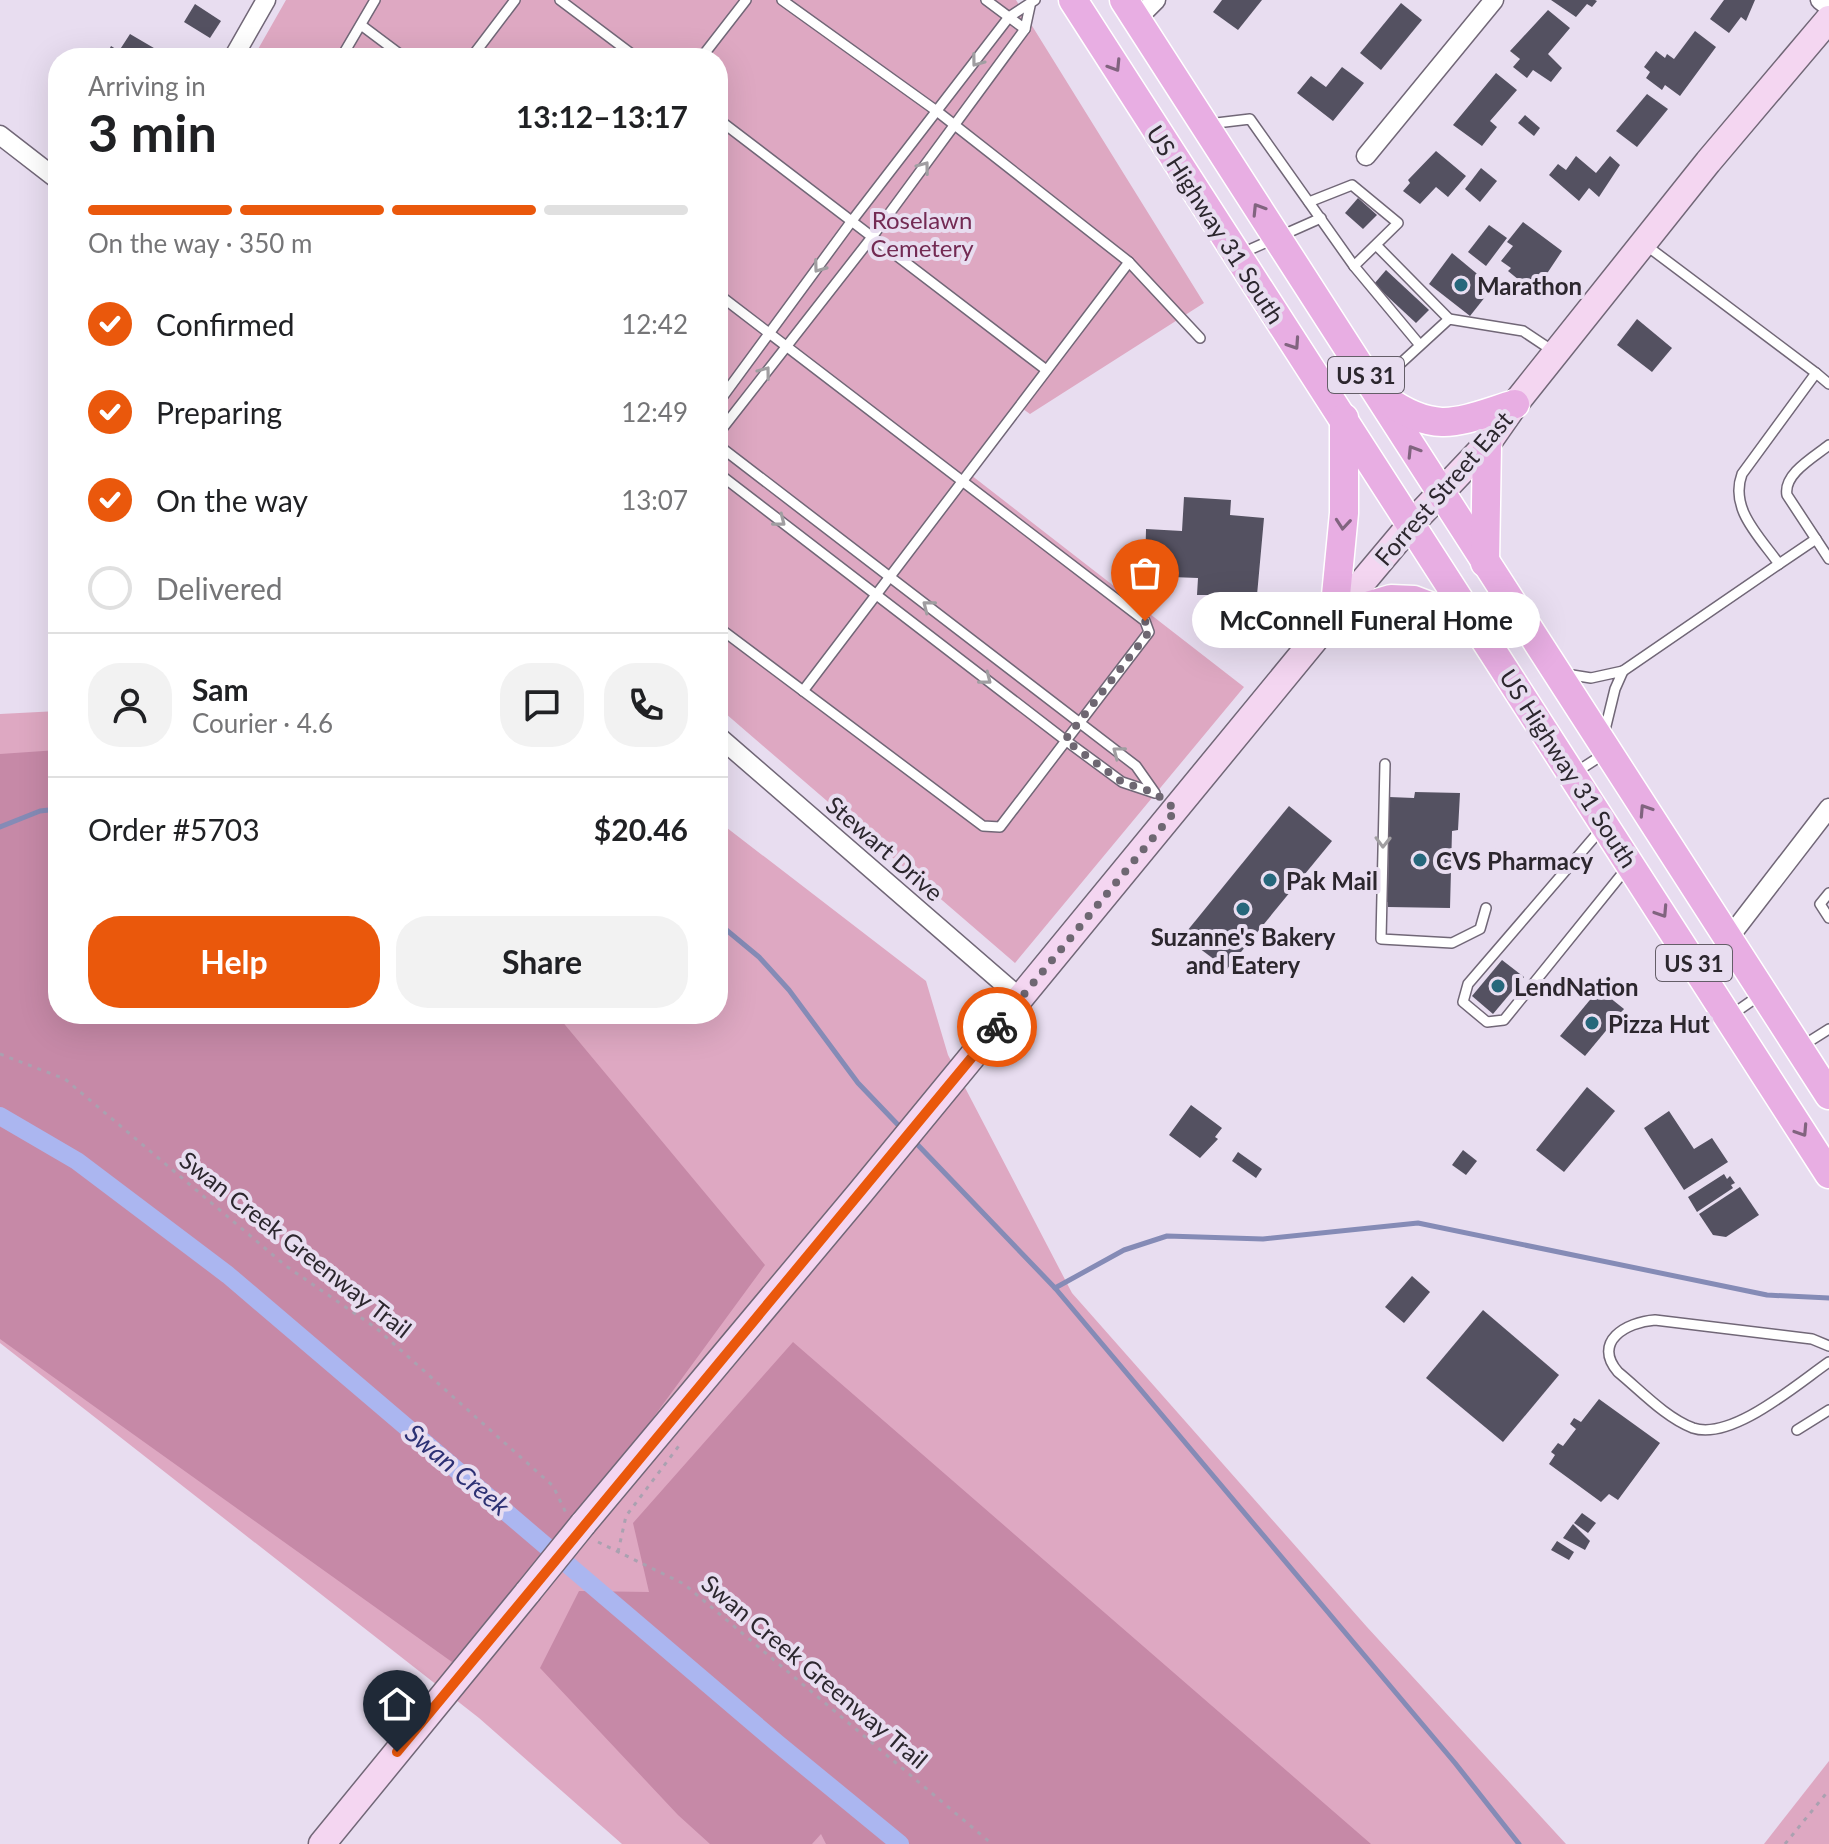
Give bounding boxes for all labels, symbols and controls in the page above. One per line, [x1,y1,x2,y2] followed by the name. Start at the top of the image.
[972,52,986,67] one-way arrow
[1105,57,1120,72] one-way arrow
[88,70,206,102] text: Arriving in
[516,98,688,134] text: 13:12–13:17
[88,101,217,163] text: 3 min
[1141,119,1291,329] street label: US Highway 31 South
[915,161,929,175] one-way arrow
[1252,203,1267,217] one-way arrow
[870,205,974,262] park label: Roselawn Cemetery
[88,227,312,259] text: On the way · 350 m
[814,258,828,273] one-way arrow
[1477,271,1582,300] place label: Marathon
[1452,276,1470,294] marker: Marathon
[88,302,132,346] icon: check
[156,306,295,342] text: Confirmed
[621,308,688,340] text: 12:42
[1284,336,1299,350] one-way arrow
[1328,357,1404,393] road number: US 31
[756,366,770,381] one-way arrow
[88,390,132,434] icon: check
[156,394,282,430] text: Preparing
[621,396,688,428] text: 12:49
[1368,405,1518,571] street label: Forrest Street East
[1408,445,1423,460] one-way arrow
[88,478,132,522] icon: check
[156,482,308,518] text: On the way
[621,484,688,516] text: 13:07
[771,511,786,525] one-way arrow
[1334,518,1351,531] one-way arrow
[1111,539,1179,621] pin
[1123,551,1167,595] icon: bag
[156,570,283,606] text: Delivered
[1193,593,1541,649] callout: McConnell Funeral Home
[922,602,936,616] one-way arrow
[1219,604,1513,636] text: McConnell Funeral Home
[88,663,172,747] button: person
[500,663,584,747] button: chat
[604,663,688,747] button: phone
[1494,663,1644,873] street label: US Highway 31 South
[977,670,992,684] one-way arrow
[192,671,249,707] text: Sam
[192,707,333,739] text: Courier · 4.6
[1112,748,1127,762] one-way arrow
[821,790,949,906] street label: Stewart Drive
[1639,804,1654,819] one-way arrow
[88,811,260,847] text: Order #5703
[594,811,688,847] text: $20.46
[1374,836,1392,849] one-way arrow
[1436,846,1593,875] place label: CVS Pharmacy
[1411,851,1429,869] marker: CVS Pharmacy
[1286,866,1378,895] place label: Pak Mail
[1261,871,1279,889] marker: Pak Mail
[1234,900,1252,918] marker: Suzanne's Bakery and Eatery
[1652,904,1667,918] one-way arrow
[88,916,380,1008] button: Help
[396,916,688,1008] button: Share
[1151,922,1336,979] place label: Suzanne's Bakery and Eatery
[1656,945,1732,981] road number: US 31
[1514,972,1639,1001] place label: LendNation
[1489,977,1507,995] marker: LendNation
[957,987,1037,1067] courier
[975,1005,1019,1049] icon: bike
[1608,1009,1710,1038] place label: Pizza Hut
[1583,1014,1601,1032] marker: Pizza Hut
[1792,1123,1807,1137] one-way arrow
[174,1145,418,1343] street label: Swan Creek Greenway Trail
[399,1416,517,1522] water label: Swan Creek
[696,1568,934,1774] street label: Swan Creek Greenway Trail
[363,1670,431,1752] pin
[375,1682,419,1726] icon: home

